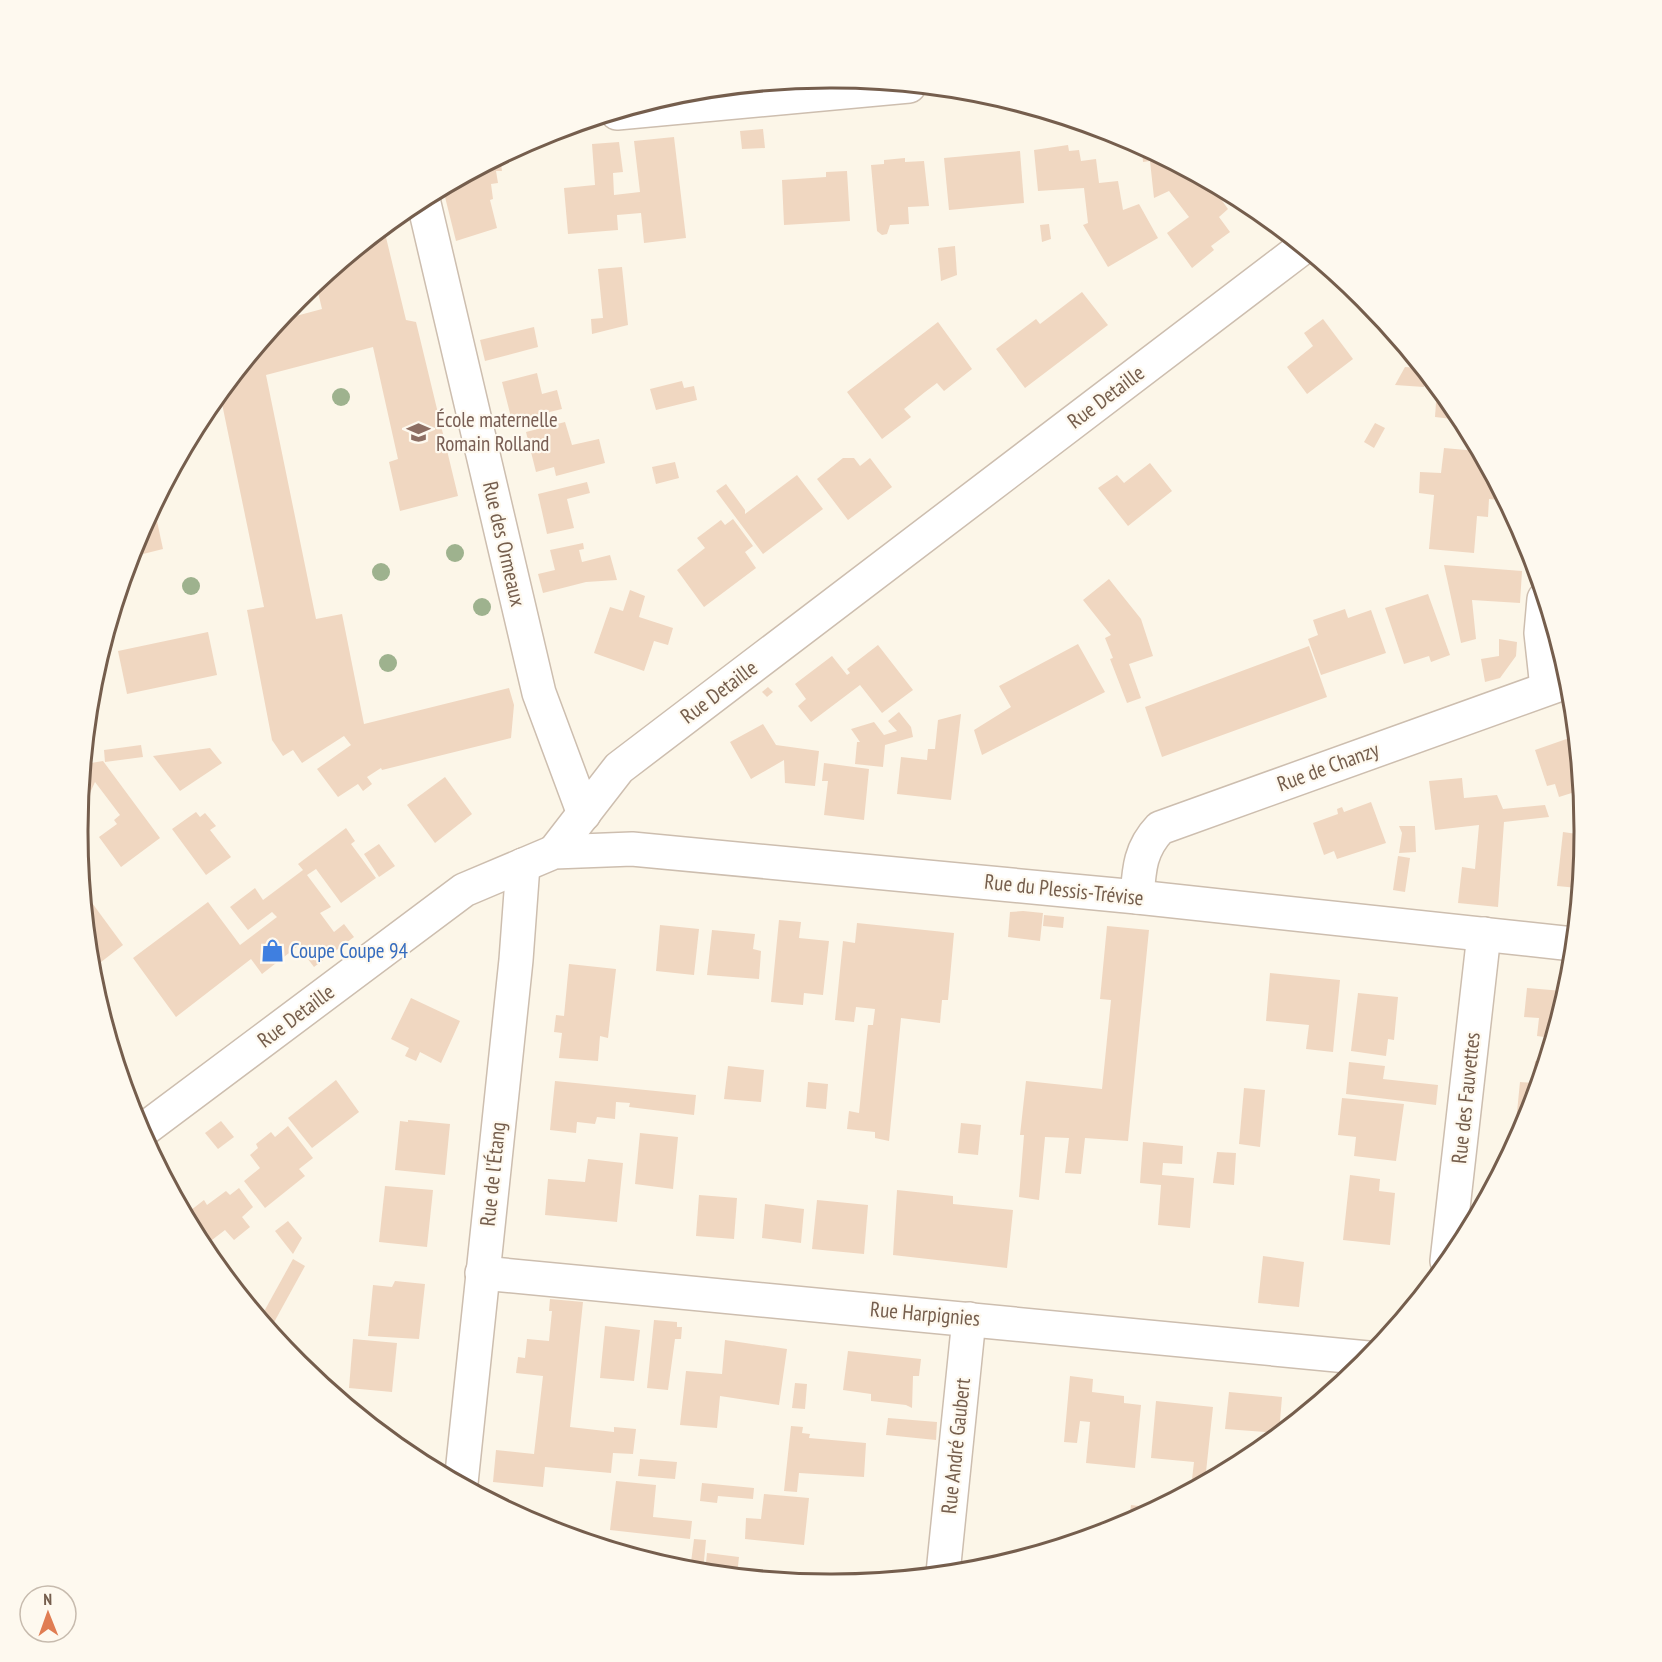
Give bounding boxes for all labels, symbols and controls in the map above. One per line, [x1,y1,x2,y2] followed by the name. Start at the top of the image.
[1062,359,1149,434] street label: Rue Detaille
[436,406,558,457] place label: École maternelle Romain Rolland
[405,419,431,445] school or university icon: École maternelle Romain Rolland
[477,479,532,609] street label: Rue des Ormeaux
[675,654,762,729] street label: Rue Detaille
[1273,736,1383,797] street label: Rue de Chanzy
[983,868,1145,911] street label: Rue du Plessis-Trévise
[290,937,408,964] place label: Coupe Coupe 94
[259,938,285,964] shop icon: Coupe Coupe 94
[252,978,339,1053] street label: Rue Detaille
[1445,1031,1486,1165] street label: Rue des Fauvettes
[474,1120,511,1227] street label: Rue de l'Étang
[869,1295,981,1332] street label: Rue Harpignies
[935,1376,976,1515] street label: Rue André Gaubert
[18,1584,78,1644] north arrow
[43,1589,52,1609] text: N

